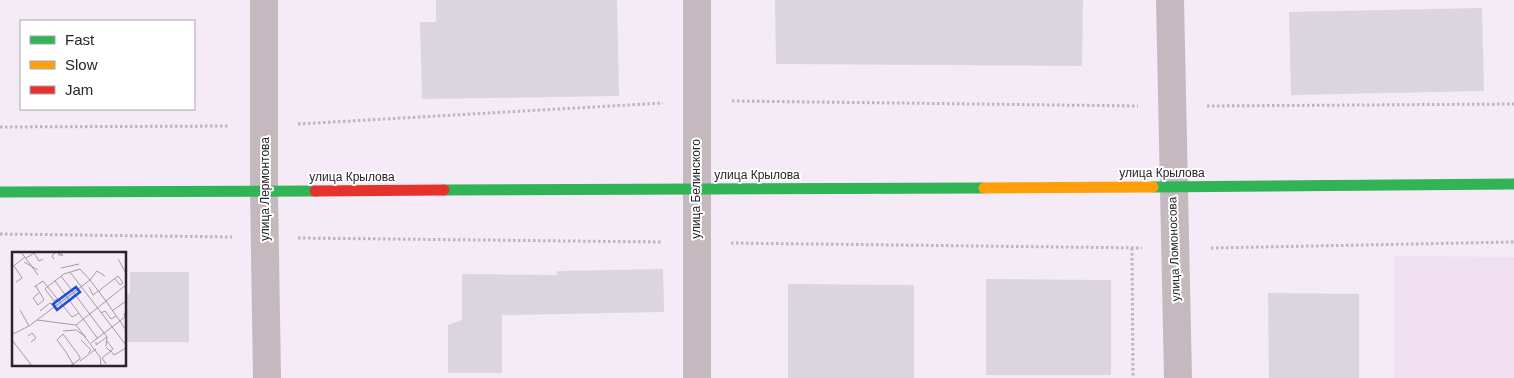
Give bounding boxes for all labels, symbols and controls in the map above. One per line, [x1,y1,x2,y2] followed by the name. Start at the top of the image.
[20,20,195,110] legend
[65,31,95,48] text: Fast
[65,56,98,73] text: Slow
[65,81,93,98] text: Jam
[258,137,272,241] street label: улица Лермонтова
[689,139,703,239] street label: улица Белинского
[1119,166,1205,180] street label: улица Крылова
[714,168,800,182] street label: улица Крылова
[309,170,395,184] street label: улица Крылова
[1165,196,1183,302] street label: улица Ломоносова
[12,252,126,366] inset map

